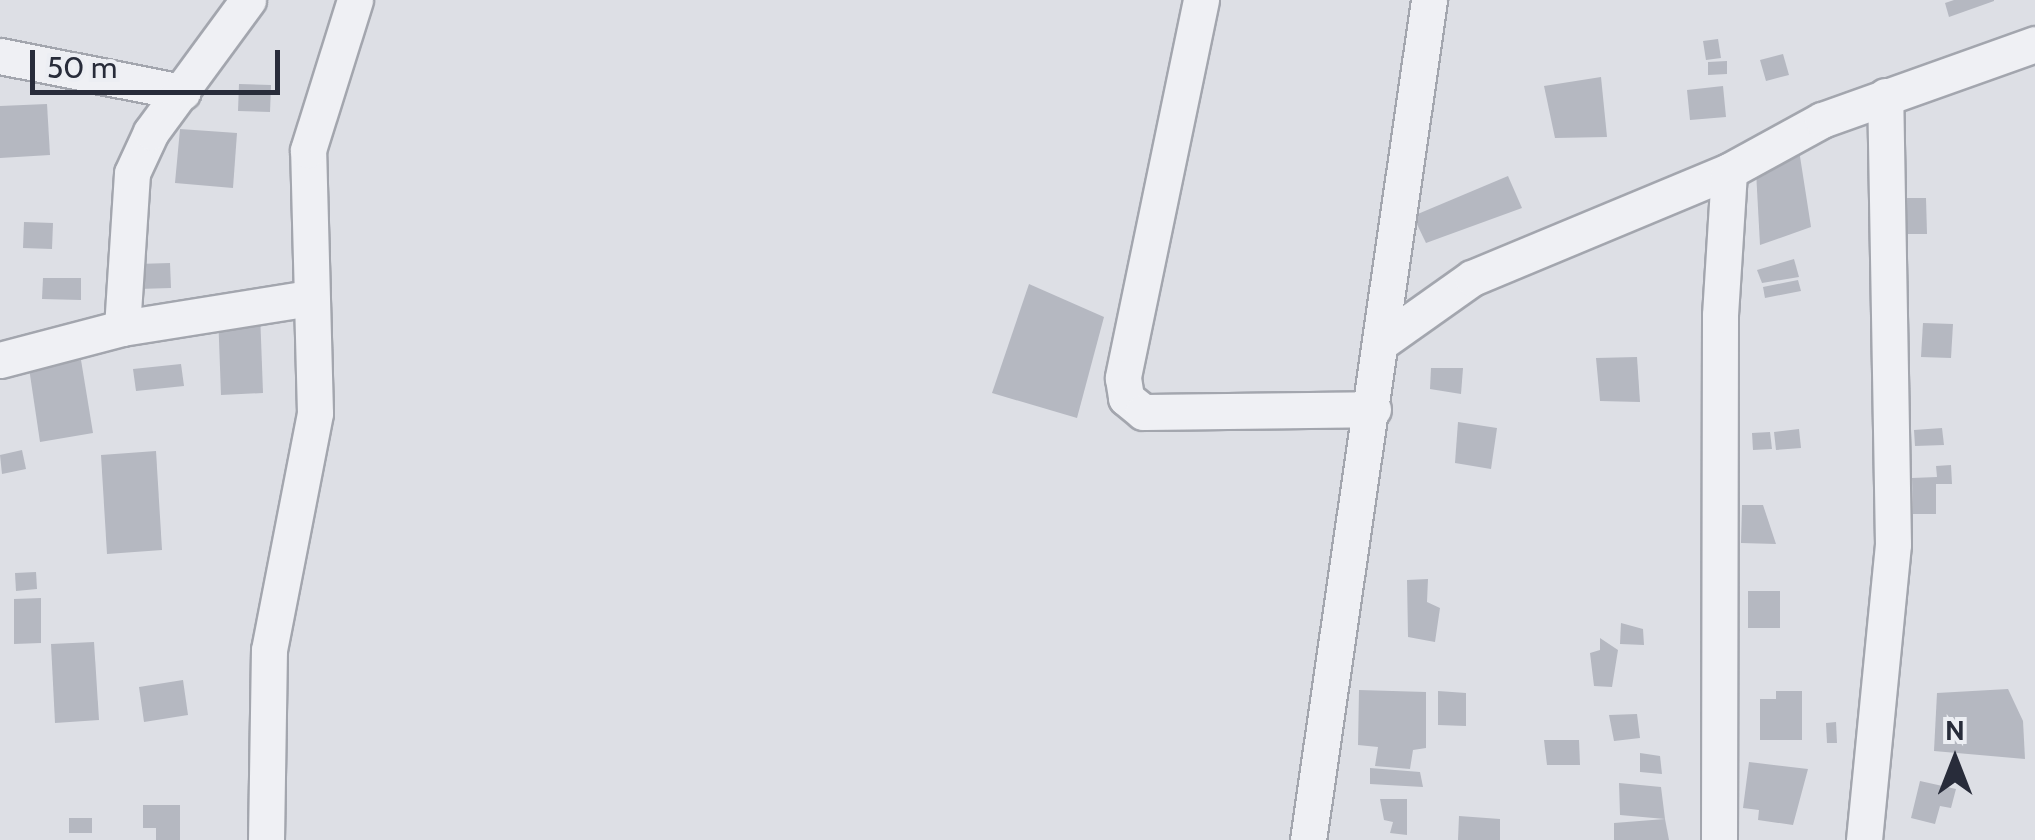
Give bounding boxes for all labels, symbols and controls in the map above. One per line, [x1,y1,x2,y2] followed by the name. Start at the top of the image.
[35,30,285,92] scale bar
[47,49,117,86] text: 50 m
[1905,710,2005,810] north arrow
[1945,713,1965,747] text: N

